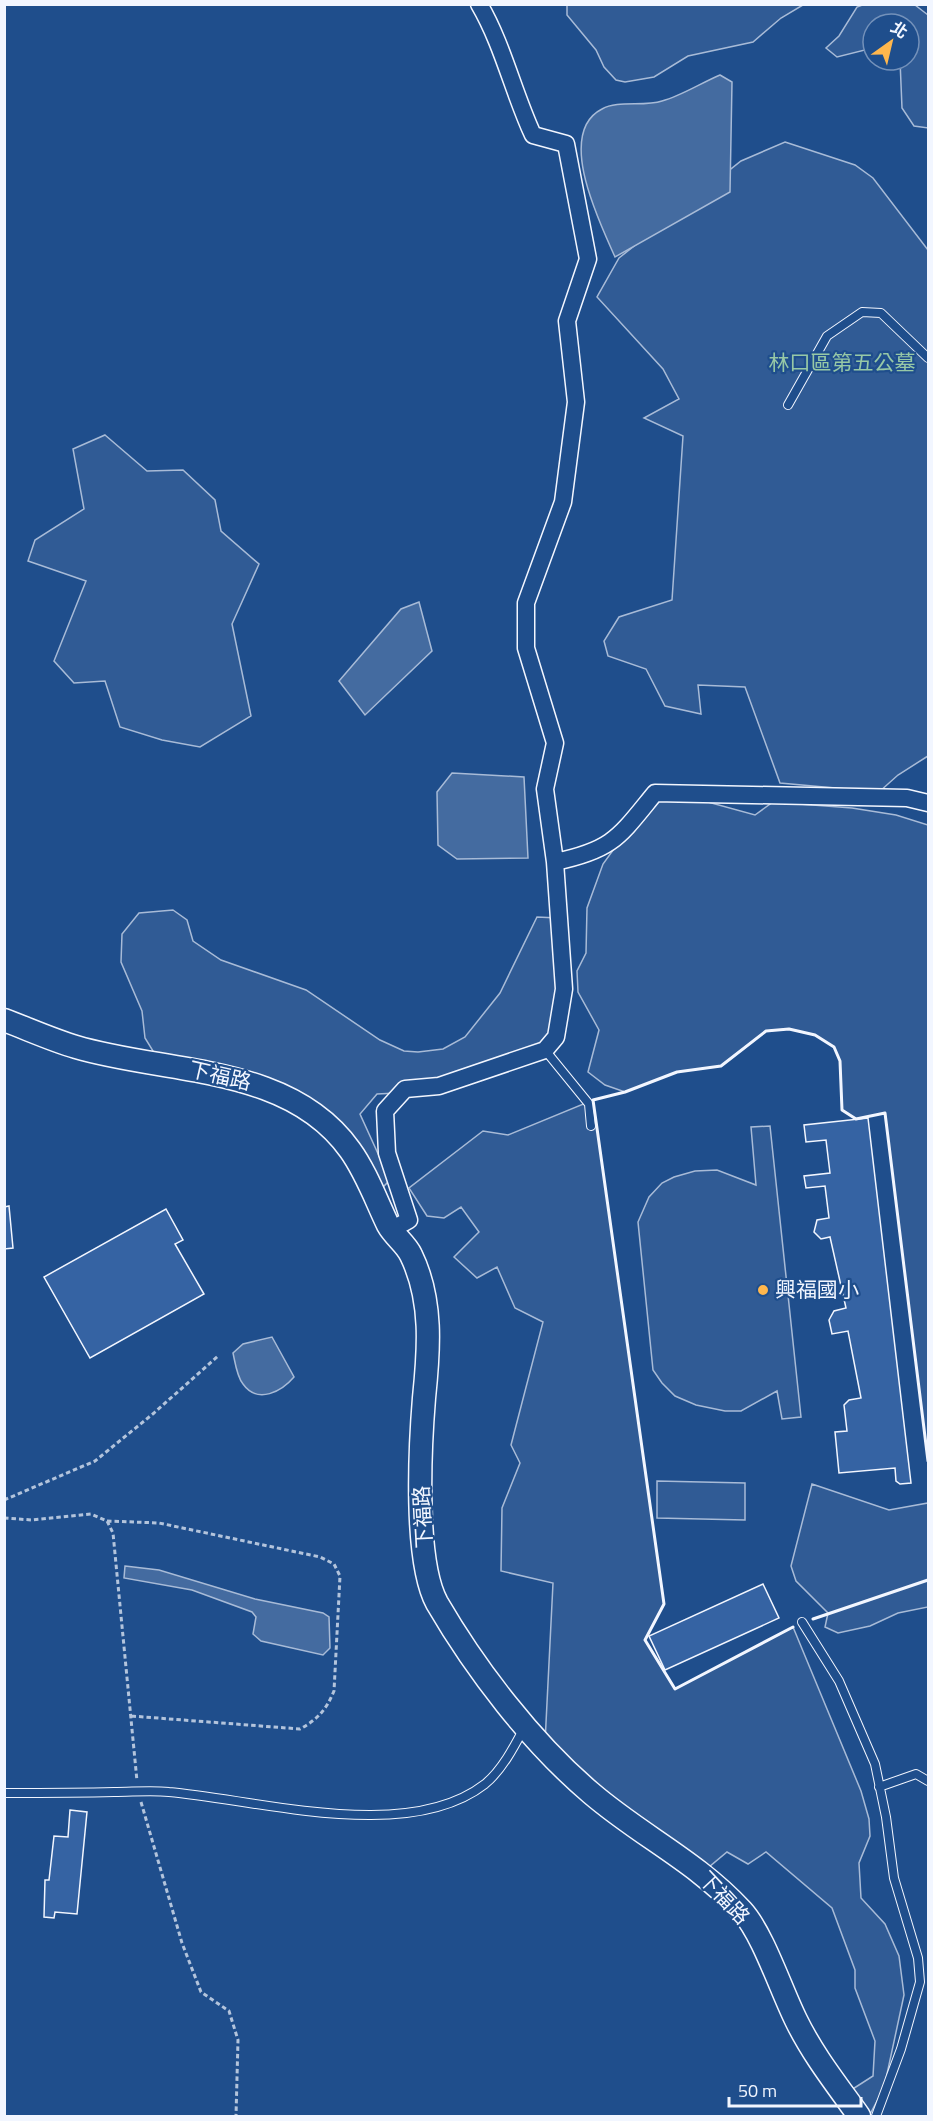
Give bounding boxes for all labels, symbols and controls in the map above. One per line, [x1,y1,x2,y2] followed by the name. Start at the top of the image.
[861,12,921,72] north arrow
[886,15,913,44] text: 北
[769,346,916,378] park label: 林口區第五公墓
[186,1052,255,1098] street label: 下福路
[775,1273,859,1305] place label: 興福國小
[756,1283,770,1297] marker: 興福國小
[404,1485,440,1549] street label: 下福路
[692,1863,758,1931] street label: 下福路
[729,2070,861,2108] scale bar
[738,2077,777,2104] text: 50 m

